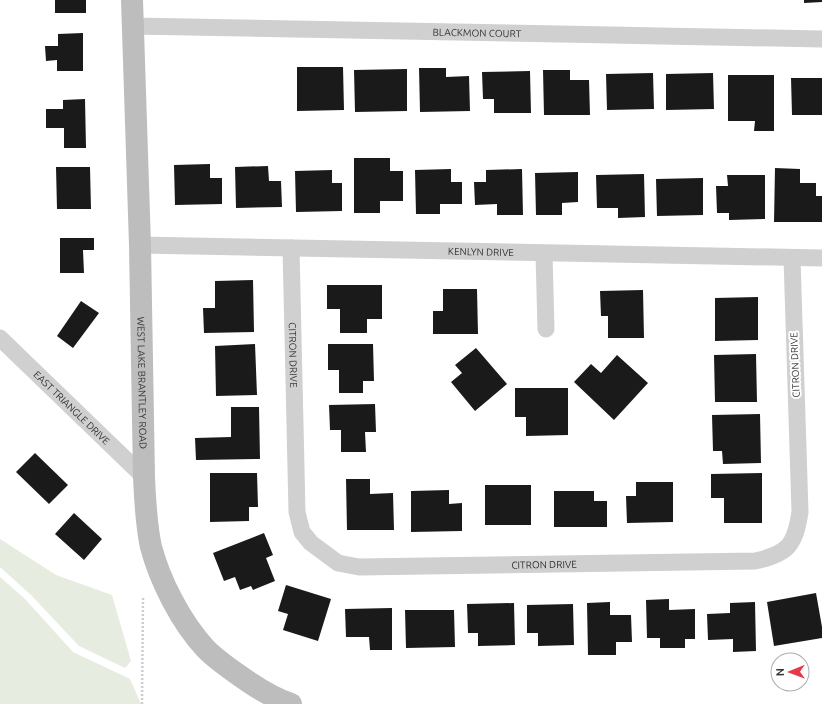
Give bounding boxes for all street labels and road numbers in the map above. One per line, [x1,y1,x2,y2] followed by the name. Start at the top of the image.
[432,26,522,39] street label: BLACKMON COURT
[448,245,514,258] street label: KENLYN DRIVE
[136,317,149,449] street label: WEST LAKE BRANTLEY ROAD
[287,322,300,388] street label: CITRON DRIVE
[788,332,802,398] street label: CITRON DRIVE
[32,368,112,447] street label: EAST TRIANGLE DRIVE
[511,558,577,570] street label: CITRON DRIVE

